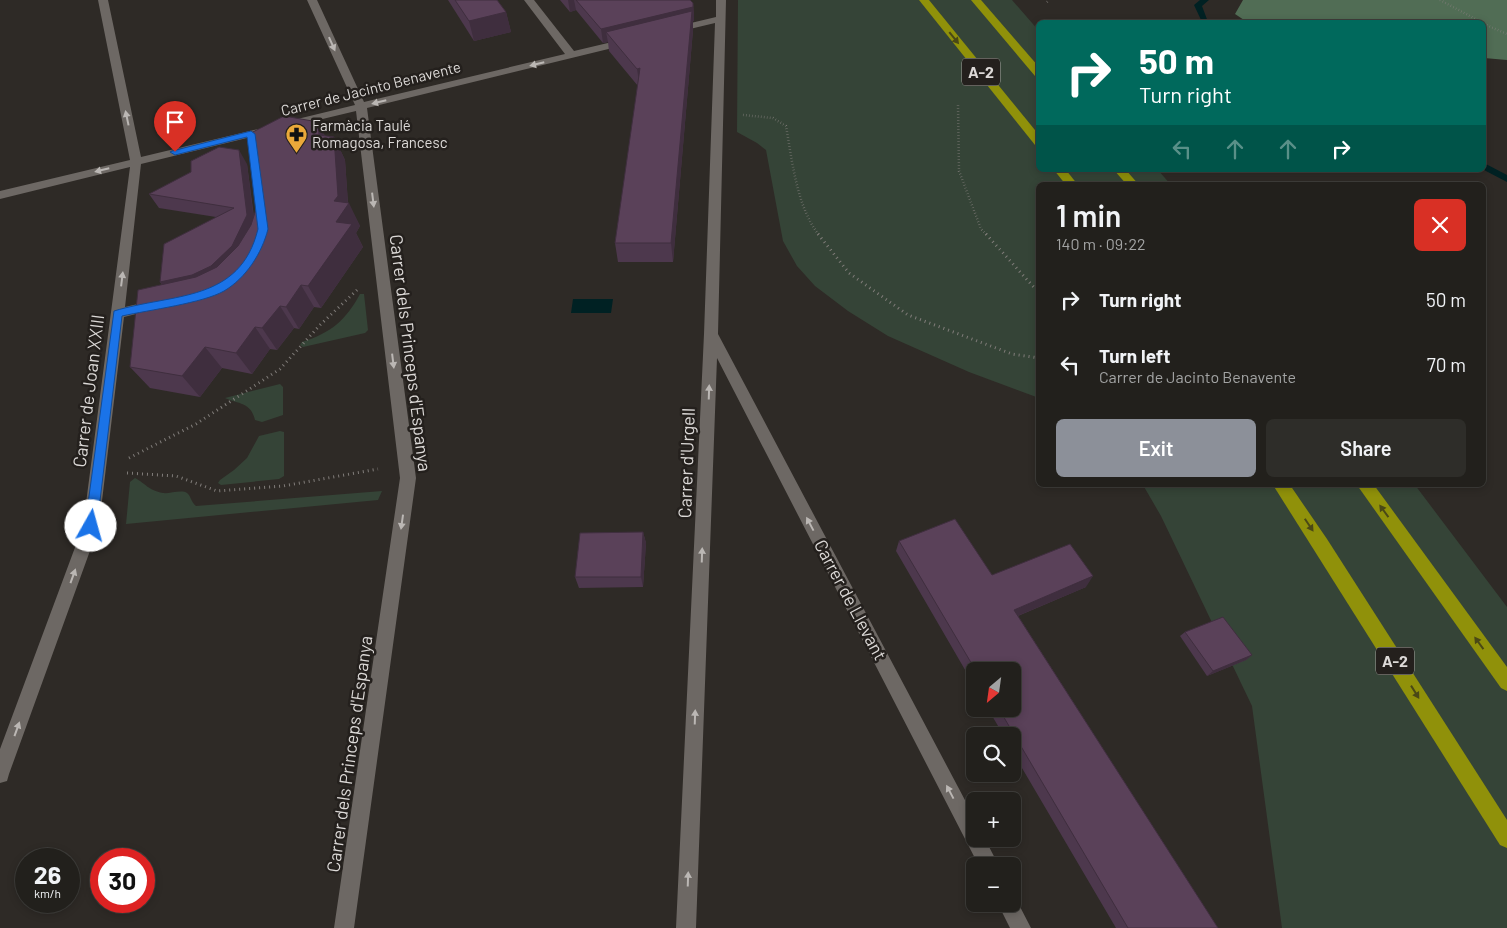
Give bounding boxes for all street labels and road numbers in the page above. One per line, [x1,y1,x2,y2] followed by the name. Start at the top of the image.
[279,57,463,119] street label: Carrer de Jacinto Benavente
[962,58,1000,86] road number: A-2
[386,233,436,473] street label: Carrer dels Princeps d'Espanya
[68,313,108,468] street label: Carrer de Joan XXIII
[673,407,699,519] street label: Carrer d'Urgell
[810,536,892,664] street label: Carrer de Llevant
[322,634,377,874] street label: Carrer dels Princeps d'Espanya
[1376,648,1414,674] road number: A-2

